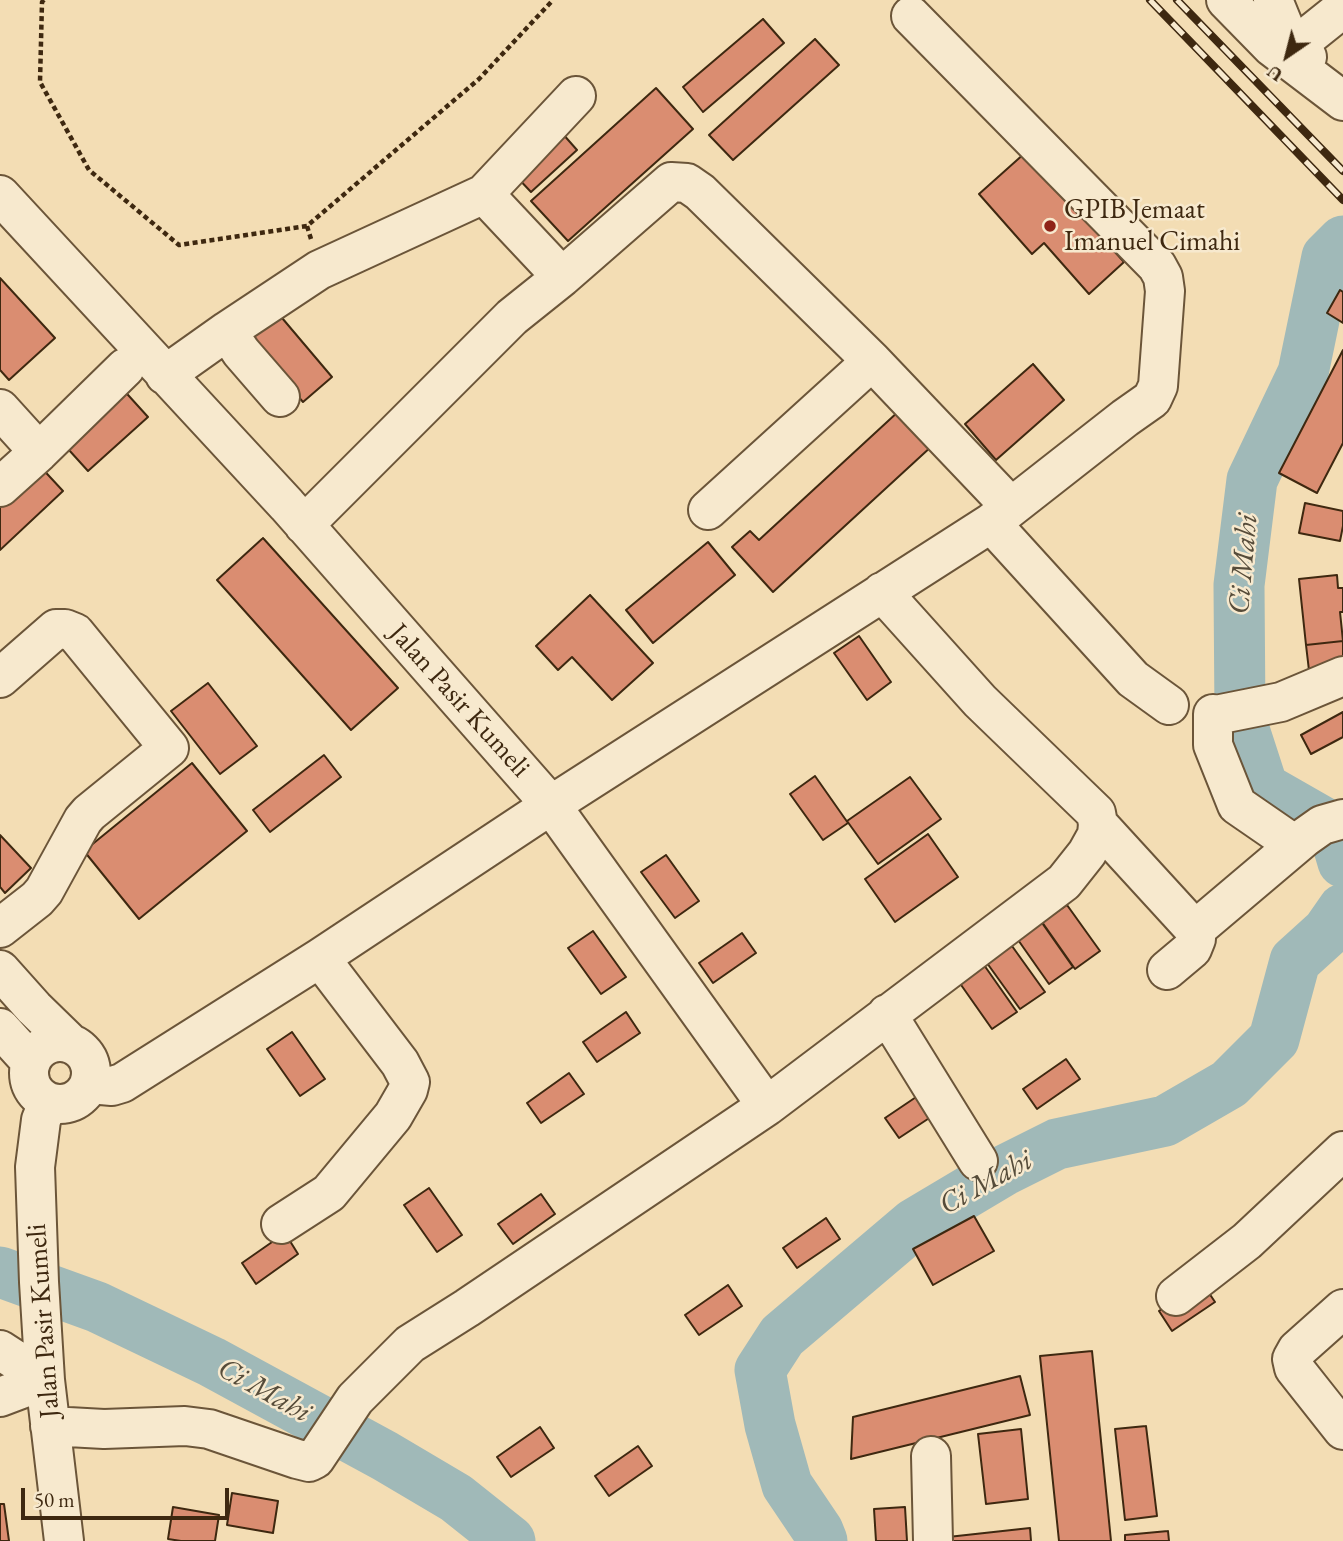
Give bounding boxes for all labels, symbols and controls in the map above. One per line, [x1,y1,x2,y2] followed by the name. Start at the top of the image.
[1252,21,1322,91] north arrow
[1262,59,1288,88] text: U
[1064,193,1240,259] place label: GPIB Jemaat Imanuel Cimahi
[1042,218,1058,234] marker: GPIB Jemaat Imanuel Cimahi
[1222,512,1266,616] water label: Ci Mahi
[381,617,537,785] street label: Jalan Pasir Kumeli
[933,1143,1039,1223] water label: Ci Mahi
[20,1222,68,1420] street label: Jalan Pasir Kumeli
[211,1351,317,1431] water label: Ci Mahi
[24,1474,233,1518] scale bar
[34,1486,75,1513] text: 50 m

